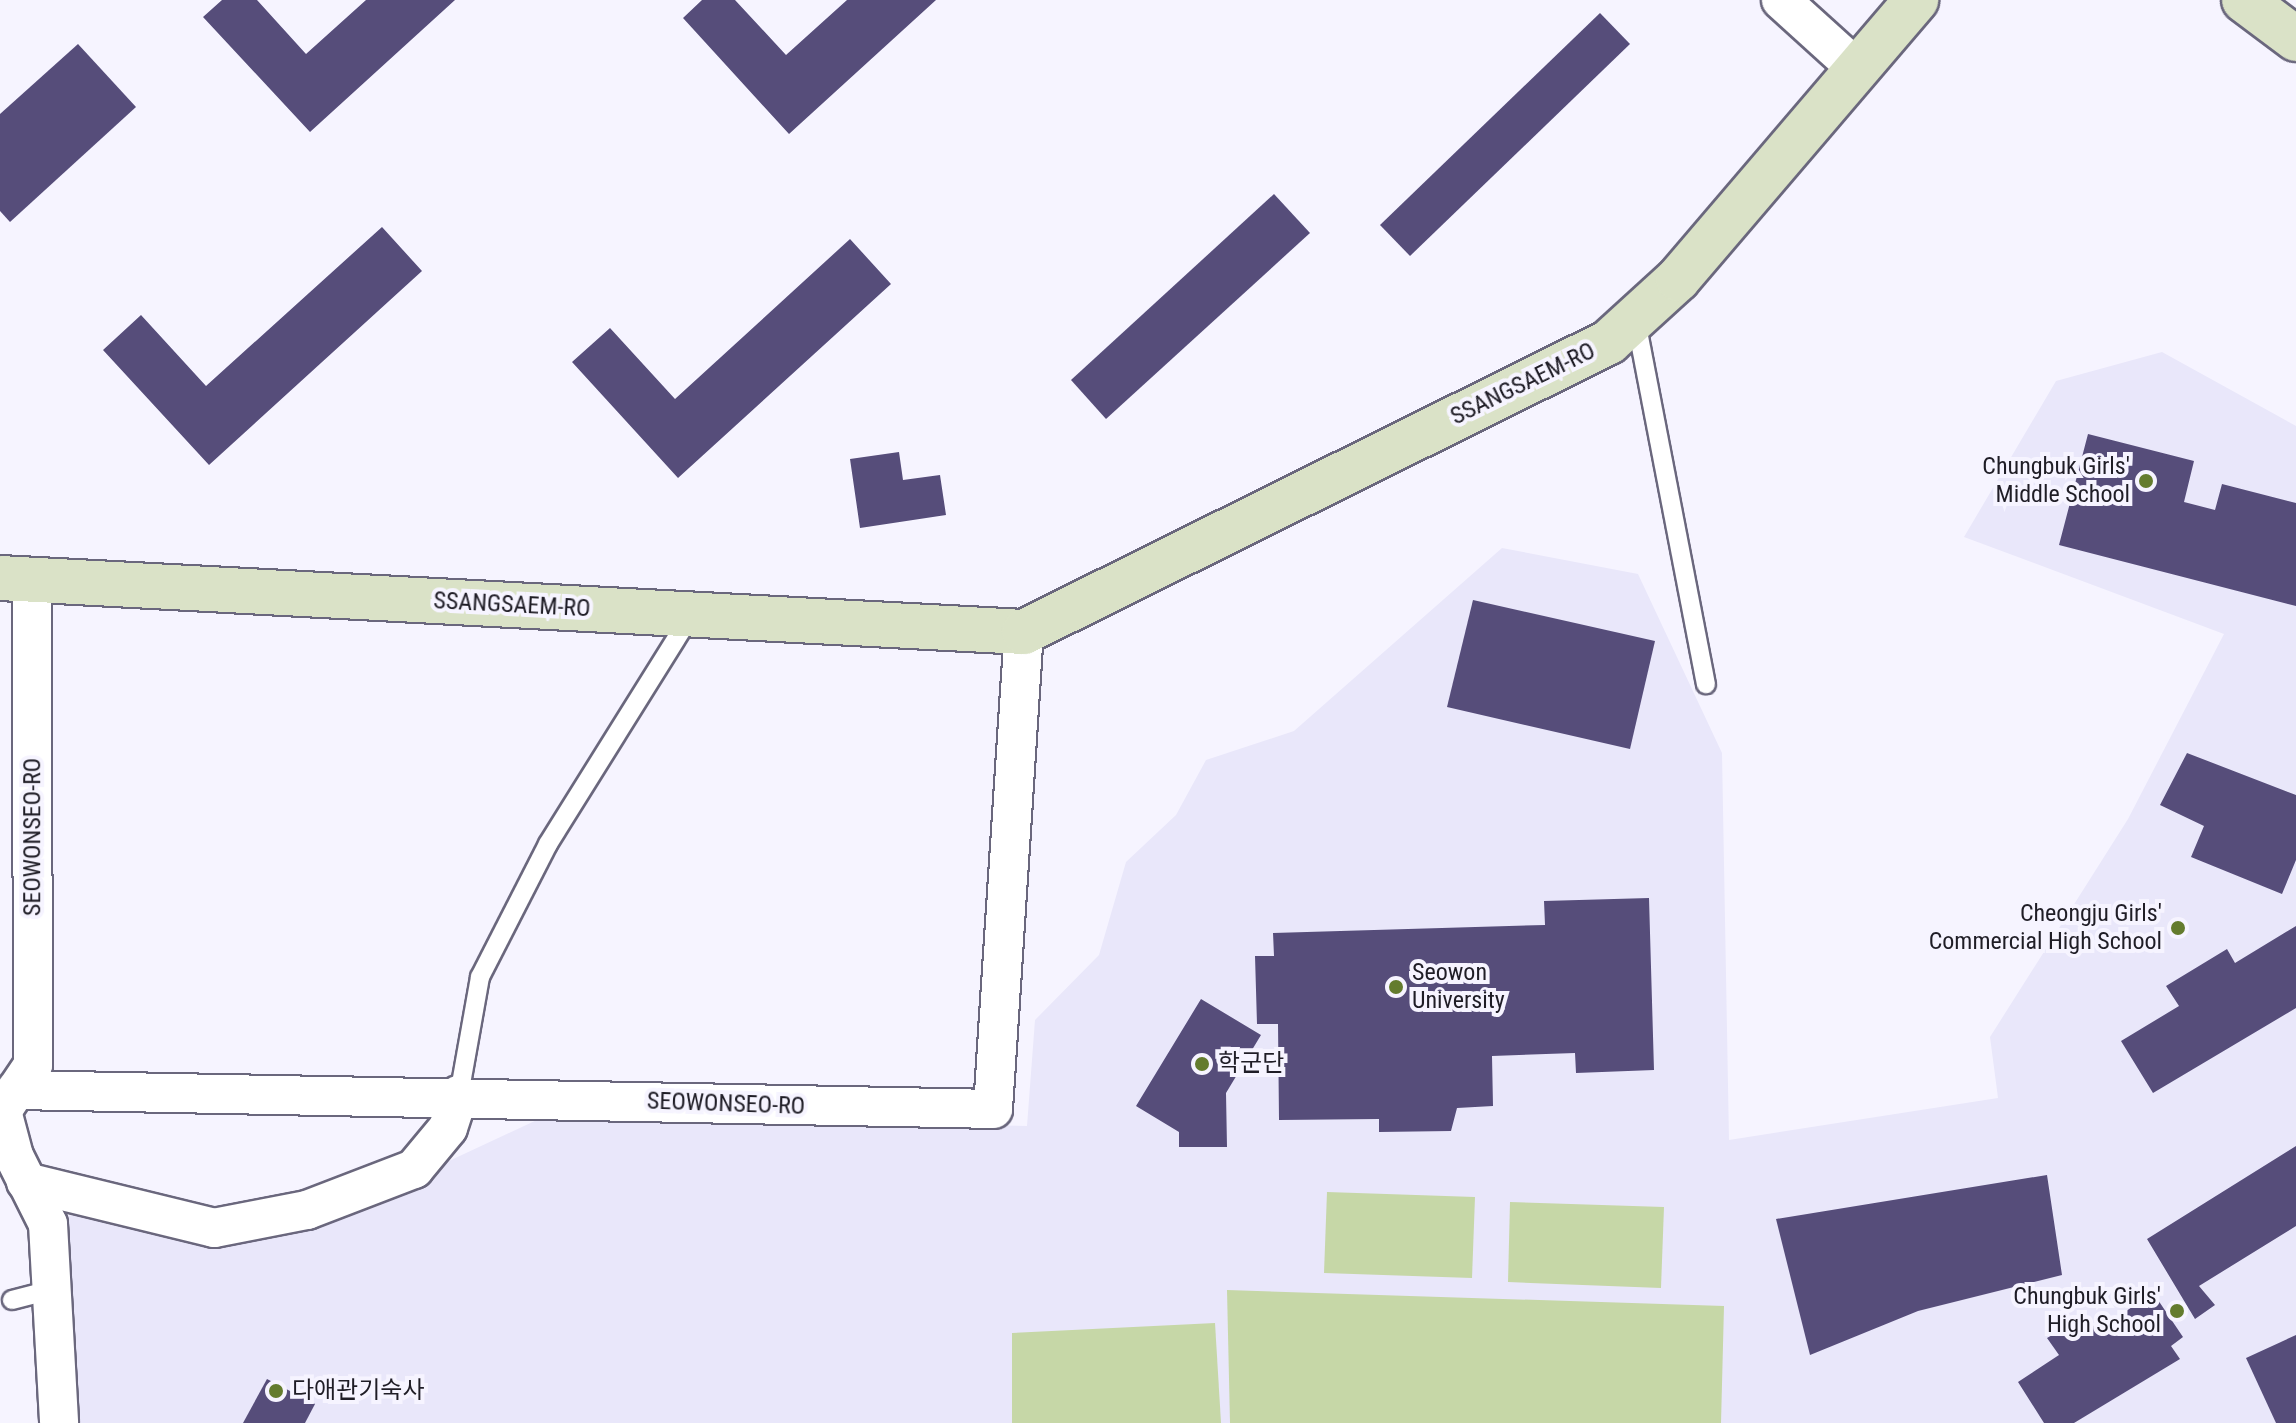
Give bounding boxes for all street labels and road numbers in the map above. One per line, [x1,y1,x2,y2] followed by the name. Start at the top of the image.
[1446,337,1600,431] street label: SSANGSAEM-RO
[433,587,591,623] street label: SSANGSAEM-RO
[19,758,47,916] street label: SEOWONSEO-RO
[646,1087,806,1121] street label: SEOWONSEO-RO

